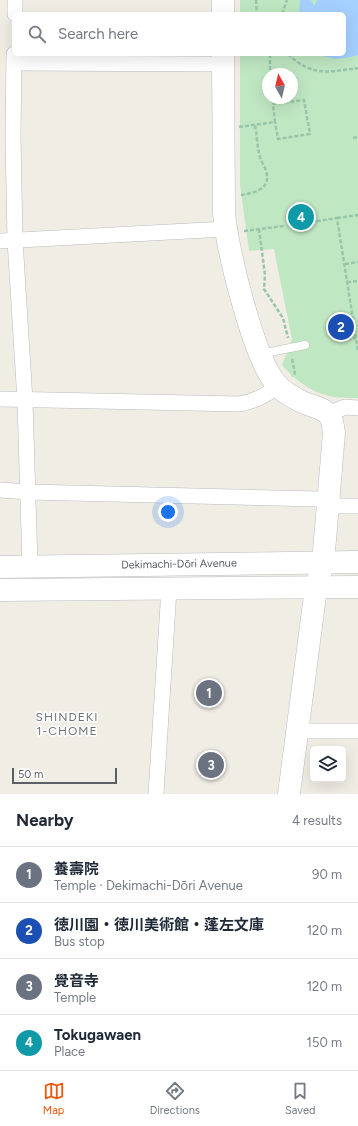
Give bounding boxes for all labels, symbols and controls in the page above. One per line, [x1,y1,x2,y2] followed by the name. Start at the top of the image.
[12,12,346,56] search box
[26,23,48,45] icon: search
[58,25,138,43] text: Search here
[262,68,298,104] north arrow
[288,202,314,232] pin: 4
[328,312,354,342] pin: 2
[158,502,178,522] your location
[121,556,237,572] street label: Dekimachi-Dōri Avenue
[196,678,222,708] pin: 1
[36,710,98,738] district label: SHINDEKI 1-CHOME
[310,746,346,782] map controls
[310,746,346,782] button: layers
[198,750,224,780] pin: 3
[12,766,117,785] scale bar
[18,768,43,781] text: 50 m
[16,810,74,830] text: Nearby
[292,813,342,828] text: 4 results
[54,860,99,878] text: 養壽院
[26,867,32,882] text: 1
[312,867,342,882] text: 90 m
[54,878,243,893] text: Temple · Dekimachi-Dōri Avenue
[54,916,264,934] text: 徳川園・徳川美術館・蓬左文庫
[25,923,33,938] text: 2
[307,923,342,938] text: 120 m
[54,934,105,949] text: Bus stop
[54,972,99,990] text: 覺音寺
[25,979,33,994] text: 3
[307,979,342,994] text: 120 m
[54,990,96,1005] text: Temple
[54,1026,141,1044] text: Tokugawaen
[25,1035,33,1050] text: 4
[307,1035,342,1050] text: 150 m
[54,1044,85,1059] text: Place
[43,1080,65,1117] tab: Map
[150,1080,200,1117] tab: Directions
[285,1080,315,1117] tab: Saved

